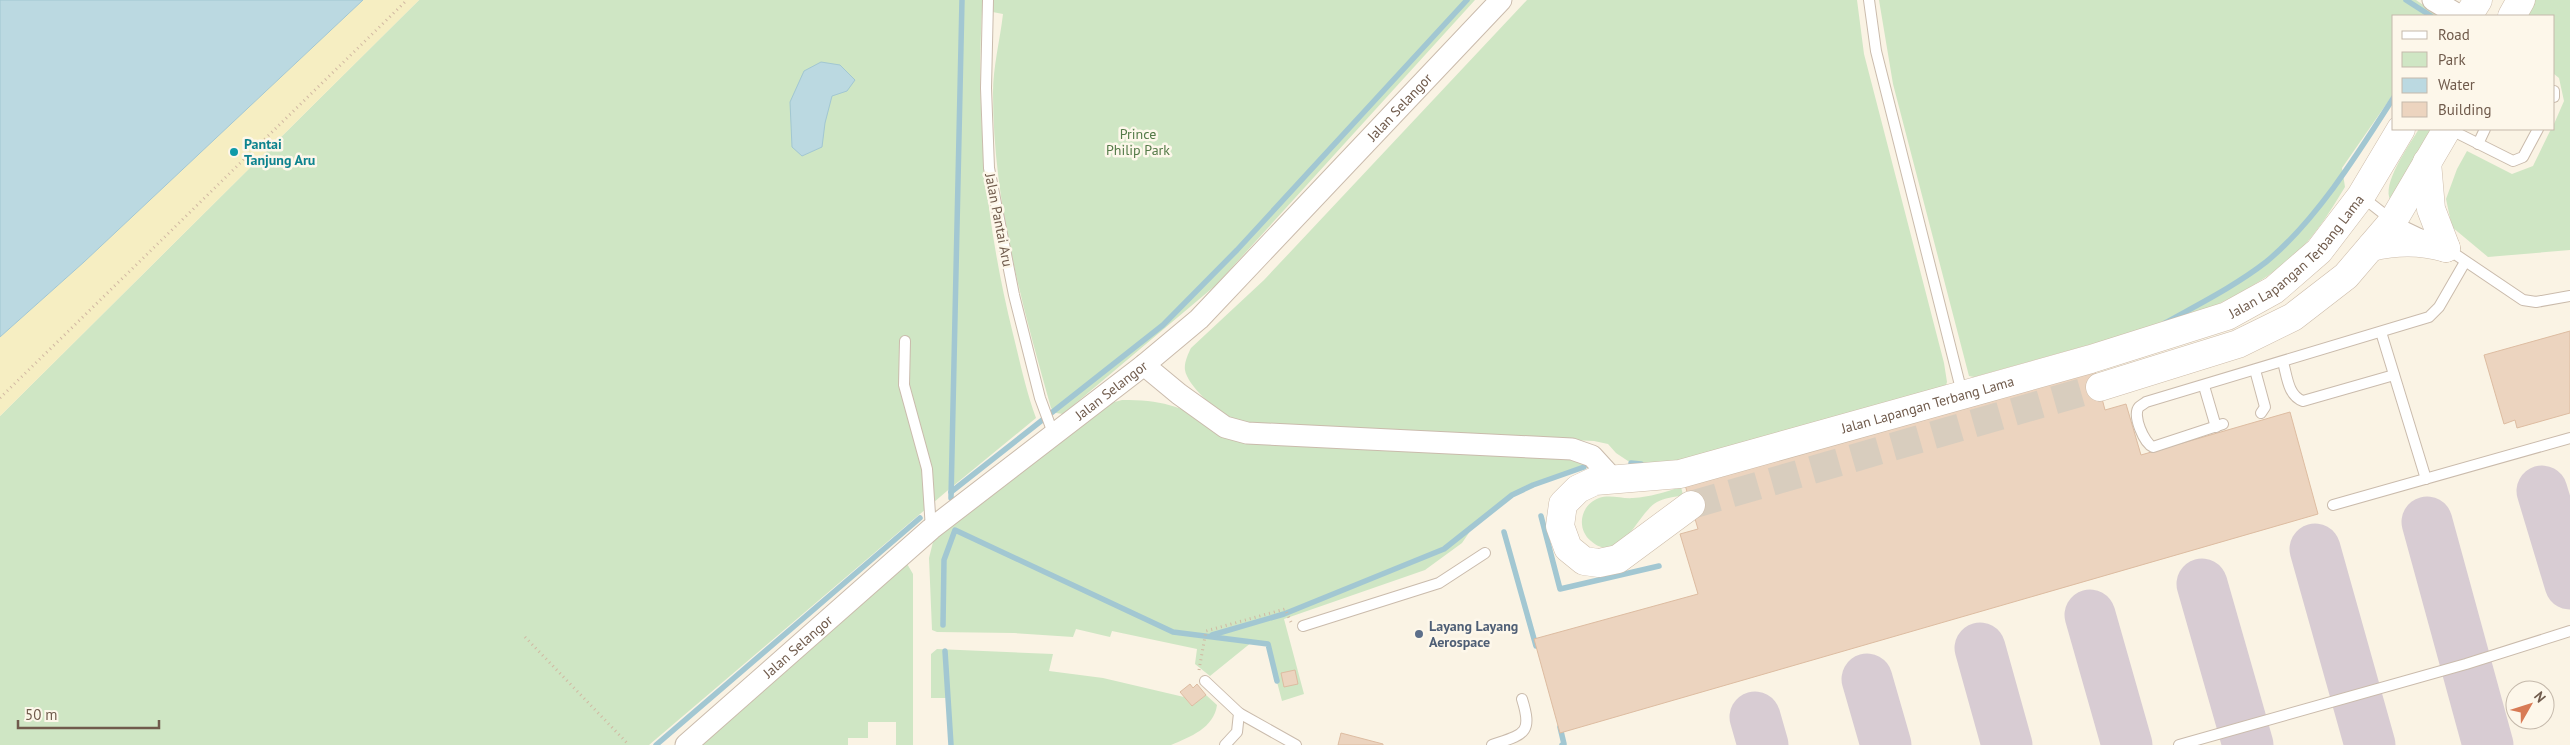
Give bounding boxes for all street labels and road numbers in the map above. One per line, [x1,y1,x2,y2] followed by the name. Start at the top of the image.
[1363,69,1436,145] street label: Jalan Selangor
[981,171,1017,268] street label: Jalan Pantai Aru
[2225,191,2368,323] street label: Jalan Lapangan Terbang Lama
[1071,357,1151,424] street label: Jalan Selangor
[1838,372,2016,438] street label: Jalan Lapangan Terbang Lama
[759,611,836,683] street label: Jalan Selangor

